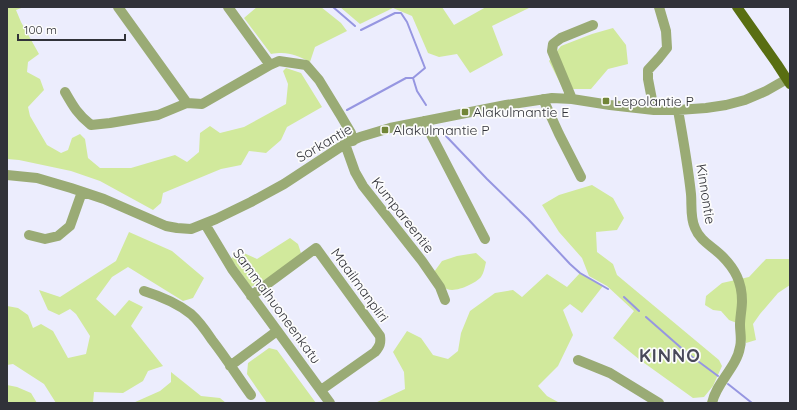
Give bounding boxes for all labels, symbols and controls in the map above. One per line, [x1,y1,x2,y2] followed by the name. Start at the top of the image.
[18,16,125,42] scale bar
[24,22,57,37] text: 100 m
[614,92,694,110] place label: Lepolantie P
[601,96,611,106] marker: Lepolantie P
[473,103,569,121] place label: Alakulmantie E
[460,107,470,117] marker: Alakulmantie E
[293,120,355,166] street label: Sorkantie
[393,121,490,139] place label: Alakulmantie P
[380,125,390,135] marker: Alakulmantie P
[692,163,720,226] street label: Kinnontie
[368,173,438,257] street label: Kumpareentie
[327,244,393,326] street label: Maailmanpiiri
[229,245,325,367] street label: Sammalhuoneenkatu
[639,344,701,367] district label: KINNO

